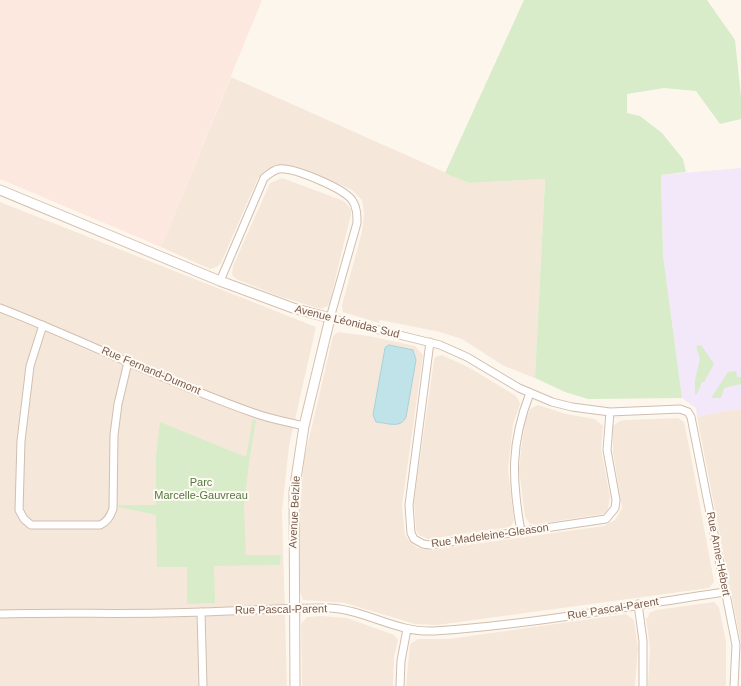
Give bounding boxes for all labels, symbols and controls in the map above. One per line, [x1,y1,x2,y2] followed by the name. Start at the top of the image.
[293,303,401,341] street label: Avenue Léonidas Sud
[99,344,203,398] street label: Rue Fernand-Dumont
[287,475,303,549] street label: Avenue Belzile
[154,476,248,502] park label: Parc Marcelle-Gauvreau
[703,511,733,597] street label: Rue Anne-Hébert
[430,521,550,551] street label: Rue Madeleine-Gleason
[566,595,660,623] street label: Rue Pascal-Parent
[235,603,327,617] street label: Rue Pascal-Parent

